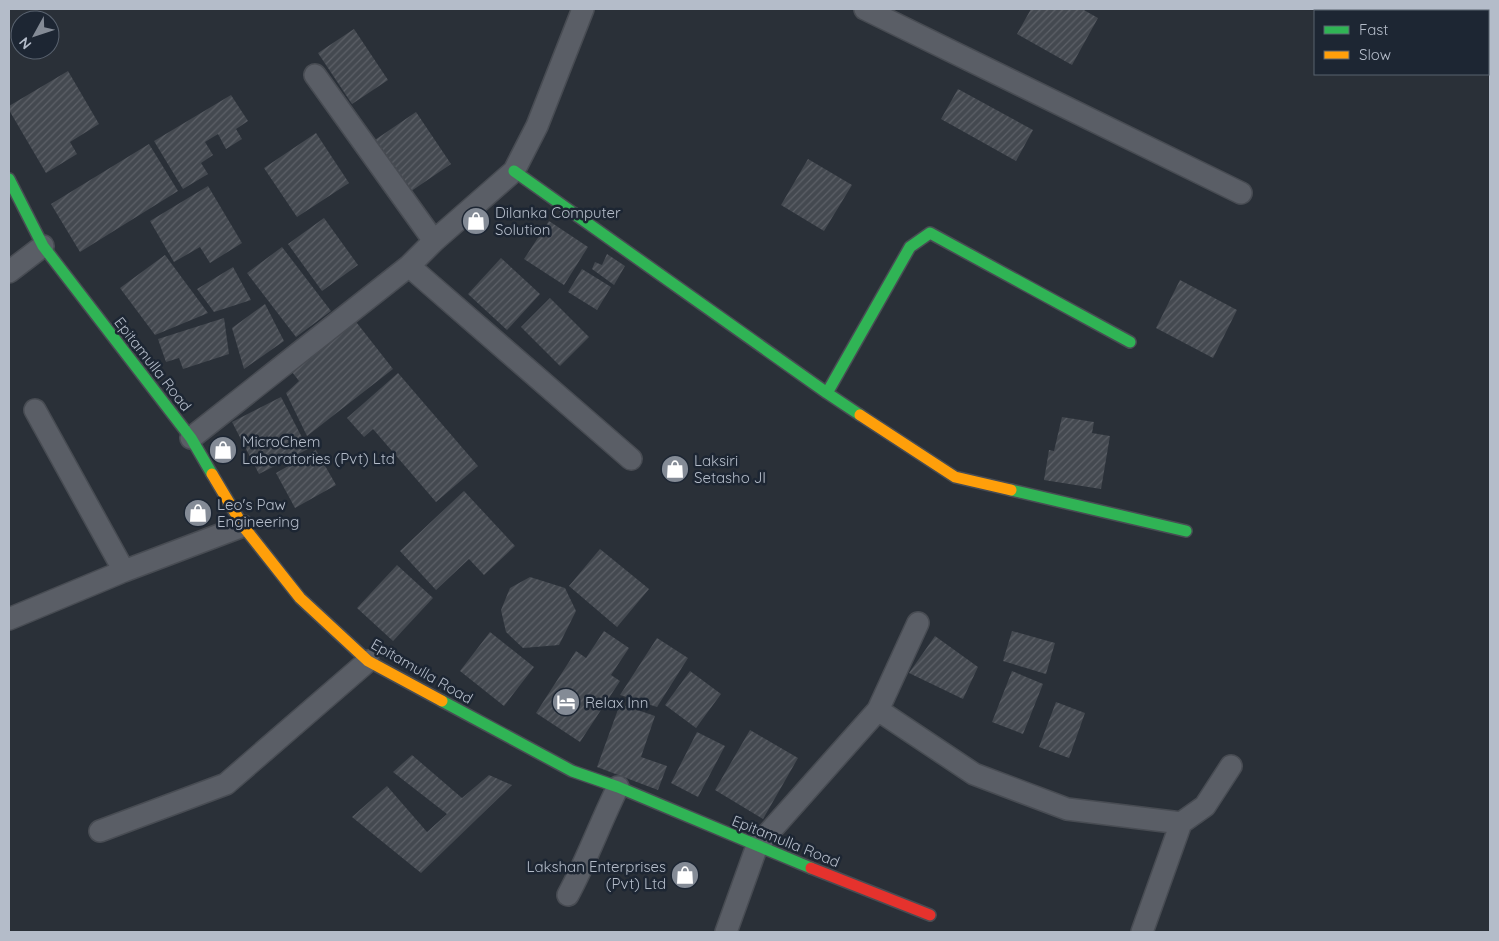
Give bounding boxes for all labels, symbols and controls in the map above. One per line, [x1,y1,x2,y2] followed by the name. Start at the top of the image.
[10,10,60,60] north arrow
[1314,10,1489,75] legend
[1359,20,1388,39] text: Fast
[15,34,35,53] text: N
[1359,45,1391,64] text: Slow
[495,203,621,239] place label: Dilanka Computer Solution
[461,206,491,236] shop icon: Dilanka Computer Solution
[110,313,196,415] street label: Epitamulla Road
[242,432,395,468] place label: MicroChem Laboratories (Pvt) Ltd
[208,435,238,465] shop icon: MicroChem Laboratories (Pvt) Ltd
[694,451,766,487] place label: Laksiri Setasho JI
[660,454,690,484] shop icon: Laksiri Setasho JI
[217,495,299,531] place label: Leo's Paw Engineering
[183,498,213,528] shop icon: Leo's Paw Engineering
[368,634,476,708] street label: Epitamulla Road
[551,687,581,717] hotel icon: Relax Inn
[585,693,648,712] place label: Relax Inn
[729,811,843,871] street label: Epitamulla Road
[526,857,666,893] place label: Lakshan Enterprises (Pvt) Ltd
[670,860,700,890] shop icon: Lakshan Enterprises (Pvt) Ltd

